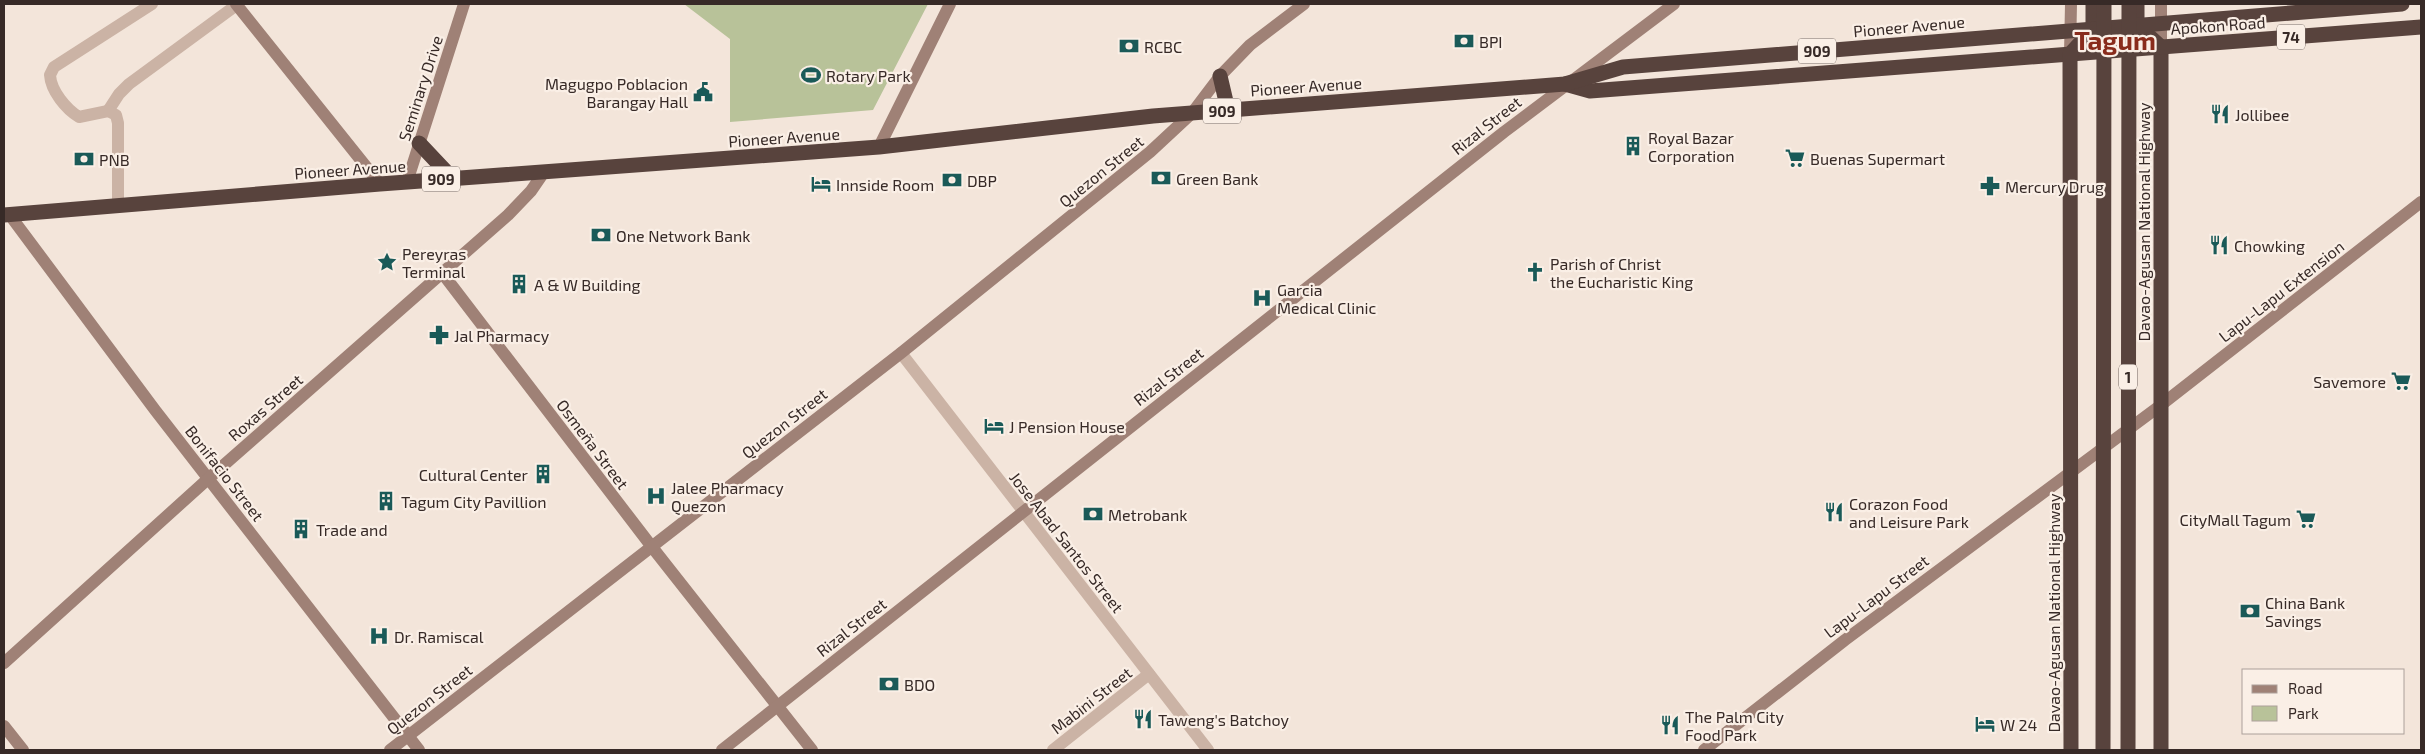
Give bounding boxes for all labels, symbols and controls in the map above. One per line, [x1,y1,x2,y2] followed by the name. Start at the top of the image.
[1852,12,1966,40] street label: Pioneer Avenue
[2170,12,2266,38] street label: Apokon Road
[2074,24,2156,55] district label: Tagum
[2277,24,2305,50] road number: 74
[1453,30,1475,52] bank icon: BPI
[1479,32,1503,51] place label: BPI
[394,33,446,143] street label: Seminary Drive
[1118,35,1140,57] bank icon: RCBC
[1144,37,1182,56] place label: RCBC
[1798,38,1836,64] road number: 909
[800,64,822,86] sports icon: Rotary Park
[826,66,911,85] place label: Rotary Park
[1250,73,1362,99] street label: Pioneer Avenue
[545,74,688,111] place label: Magugpo Poblacion Barangay Hall
[692,81,714,103] public building icon: Magugpo Poblacion Barangay Hall
[1447,92,1525,158] street label: Rizal Street
[1203,98,1241,124] road number: 909
[2134,102,2153,342] street label: Davao-Agusan National Highway
[2209,103,2231,125] restaurant icon: Jollibee
[2235,105,2289,124] place label: Jollibee
[728,124,840,150] street label: Pioneer Avenue
[1648,128,1735,165] place label: Royal Bazar Corporation
[1055,131,1148,212] street label: Quezon Street
[1622,135,1644,157] building icon: Royal Bazar Corporation
[1784,147,1806,169] supermarket icon: Buenas Supermart
[73,148,95,170] bank icon: PNB
[1810,149,1945,168] place label: Buenas Supermart
[99,150,130,169] place label: PNB
[294,156,406,182] street label: Pioneer Avenue
[422,166,460,192] road number: 909
[1150,167,1172,189] bank icon: Green Bank
[941,169,963,191] bank icon: DBP
[1176,169,1258,188] place label: Green Bank
[967,171,997,190] place label: DBP
[810,173,832,195] hotel icon: Innside Room
[836,175,934,194] place label: Innside Room
[1979,175,2001,197] pharmacy icon: Mercury Drug
[2005,177,2104,196] place label: Mercury Drug
[590,224,612,246] bank icon: One Network Bank
[616,226,750,245] place label: One Network Bank
[2208,234,2230,256] restaurant icon: Chowking
[2215,236,2347,346] street label: Lapu-Lapu Extension
[2234,236,2305,255] place label: Chowking
[402,244,466,281] place label: Pereyras Terminal
[376,251,398,273] place icon: Pereyras Terminal
[1550,254,1693,291] place label: Parish of Christ the Eucharistic King
[1524,261,1546,283] church icon: Parish of Christ the Eucharistic King
[508,273,530,295] building icon: A & W Building
[534,275,641,294] place label: A & W Building
[1277,280,1376,317] place label: Garcia Medical Clinic
[1251,287,1273,309] hospital icon: Garcia Medical Clinic
[428,324,450,346] pharmacy icon: Jal Pharmacy
[454,326,550,345] place label: Jal Pharmacy
[1129,343,1207,409] street label: Rizal Street
[2119,364,2137,390] road number: 1
[224,370,306,444] street label: Roxas Street
[2390,370,2412,392] supermarket icon: Savemore
[2313,372,2386,391] place label: Savemore
[738,384,831,463] street label: Quezon Street
[553,395,633,493] street label: Osmeña Street
[983,415,1005,437] hotel icon: J Pension House
[1009,417,1125,436] place label: J Pension House
[182,421,268,525] street label: Bonifacio Street
[532,463,554,485] building icon: Cultural Center
[419,465,529,484] place label: Cultural Center
[1006,468,1128,616] street label: Jose Abad Santos Street
[671,478,784,516] place label: Jalee Pharmacy Quezon
[645,485,667,507] hospital icon: Jalee Pharmacy Quezon
[375,490,397,512] building icon: Tagum City Pavillion
[401,492,547,511] place label: Tagum City Pavillion
[2044,493,2063,733] street label: Davao-Agusan National Highway
[1849,494,1969,531] place label: Corazon Food and Leisure Park
[1823,501,1845,523] restaurant icon: Corazon Food and Leisure Park
[1082,503,1104,525] bank icon: Metrobank
[1108,505,1187,524] place label: Metrobank
[2295,508,2317,530] supermarket icon: CityMall Tagum
[2180,510,2291,529] place label: CityMall Tagum
[290,518,312,540] building icon: Trade and
[316,520,388,539] place label: Trade and
[1820,550,1932,642] street label: Lapu-Lapu Street
[2265,593,2345,630] place label: China Bank Savings
[812,594,890,660] street label: Rizal Street
[2239,600,2261,622] bank icon: China Bank Savings
[368,625,390,647] hospital icon: Dr. Ramiscal
[394,627,484,646] place label: Dr. Ramiscal
[383,660,476,739] street label: Quezon Street
[1047,663,1135,737] street label: Mabini Street
[2242,669,2405,734] legend
[878,673,900,695] bank icon: BDO
[904,675,935,694] place label: BDO
[2288,679,2323,697] text: Road
[2288,704,2319,722] text: Park
[1685,707,1784,744] place label: The Palm City Food Park
[1132,708,1154,730] restaurant icon: Taweng's Batchoy
[1158,710,1289,729] place label: Taweng's Batchoy
[1974,713,1996,735] hotel icon: W 24
[1659,714,1681,736] restaurant icon: The Palm City Food Park
[2000,715,2037,734] place label: W 24

